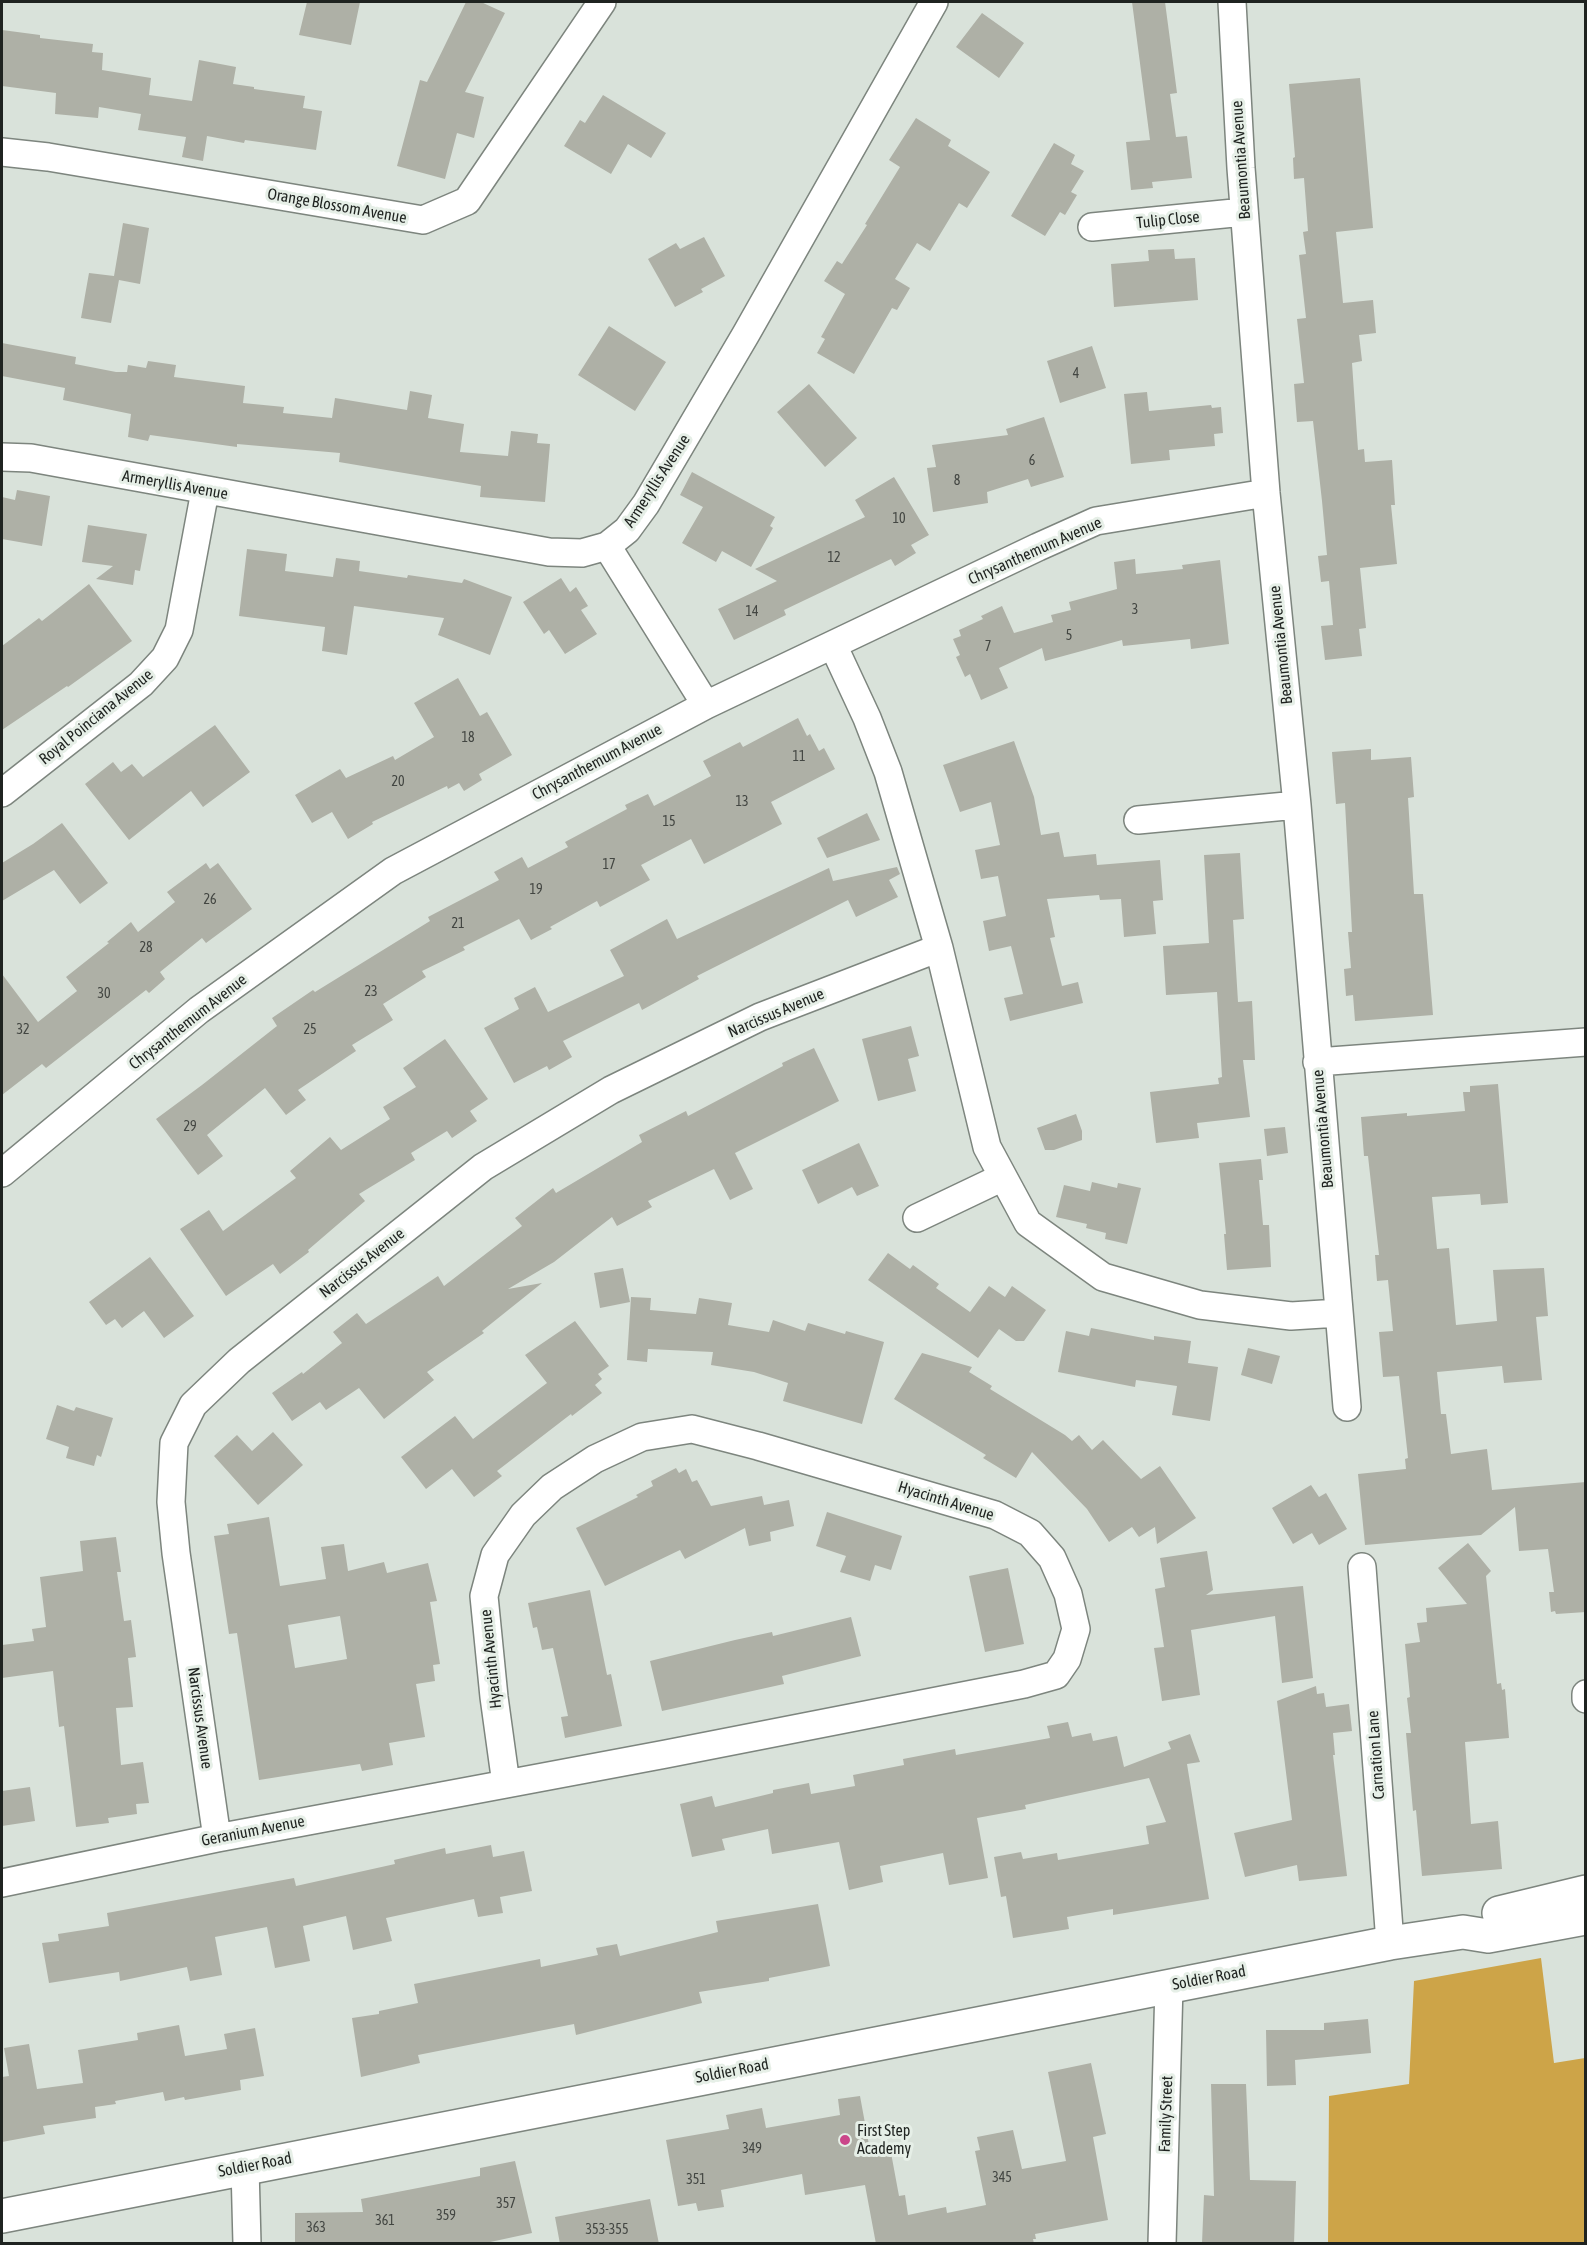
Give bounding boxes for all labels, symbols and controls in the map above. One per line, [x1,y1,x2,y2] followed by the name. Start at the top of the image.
[1227,100,1255,220] street label: Beaumontia Avenue
[266,184,408,228] street label: Orange Blossom Avenue
[1135,207,1201,233] street label: Tulip Close
[1073,366,1079,382] house number: 4
[620,431,694,531] street label: Armeryllis Avenue
[1029,453,1035,469] house number: 6
[121,466,229,504] street label: Armeryllis Avenue
[954,473,960,489] house number: 8
[892,511,906,527] house number: 10
[965,513,1105,589] street label: Chrysanthemum Avenue
[827,550,841,566] house number: 12
[1265,585,1297,705] street label: Beaumontia Avenue
[1132,602,1138,618] house number: 3
[745,604,759,620] house number: 14
[1066,628,1072,644] house number: 5
[985,639,991,655] house number: 7
[35,665,157,769] street label: Royal Poinciana Avenue
[529,720,665,804] street label: Chrysanthemum Avenue
[461,730,475,746] house number: 18
[792,749,806,765] house number: 11
[391,774,405,790] house number: 20
[735,794,749,810] house number: 13
[662,814,676,830] house number: 15
[602,857,616,873] house number: 17
[529,882,543,898] house number: 19
[203,892,217,908] house number: 26
[451,916,465,932] house number: 21
[139,940,153,956] house number: 28
[125,970,251,1074] street label: Chrysanthemum Avenue
[364,984,378,1000] house number: 23
[725,984,827,1042] street label: Narcissus Avenue
[97,986,111,1002] house number: 30
[16,1022,30,1038] house number: 32
[303,1022,317,1038] house number: 25
[1308,1069,1338,1189] street label: Beaumontia Avenue
[183,1119,197,1135] house number: 29
[316,1224,408,1302] street label: Narcissus Avenue
[896,1477,996,1525] street label: Hyacinth Avenue
[476,1609,506,1709] street label: Hyacinth Avenue
[183,1666,217,1770] street label: Narcissus Avenue
[1363,1710,1389,1800] street label: Carnation Lane
[200,1812,306,1850] street label: Geranium Avenue
[1171,1961,1247,1995] street label: Soldier Road
[694,2054,770,2088] street label: Soldier Road
[1155,2075,1177,2153] street label: Family Street
[857,2121,911,2159] place label: First Step Academy
[838,2133,852,2147] marker: First Step Academy
[742,2141,762,2157] house number: 349
[217,2148,293,2182] street label: Soldier Road
[992,2170,1012,2186] house number: 345
[686,2172,706,2188] house number: 351
[496,2196,516,2212] house number: 357
[436,2208,456,2224] house number: 359
[375,2213,395,2229] house number: 361
[306,2220,326,2236] house number: 363
[586,2222,628,2238] house number: 353-355

